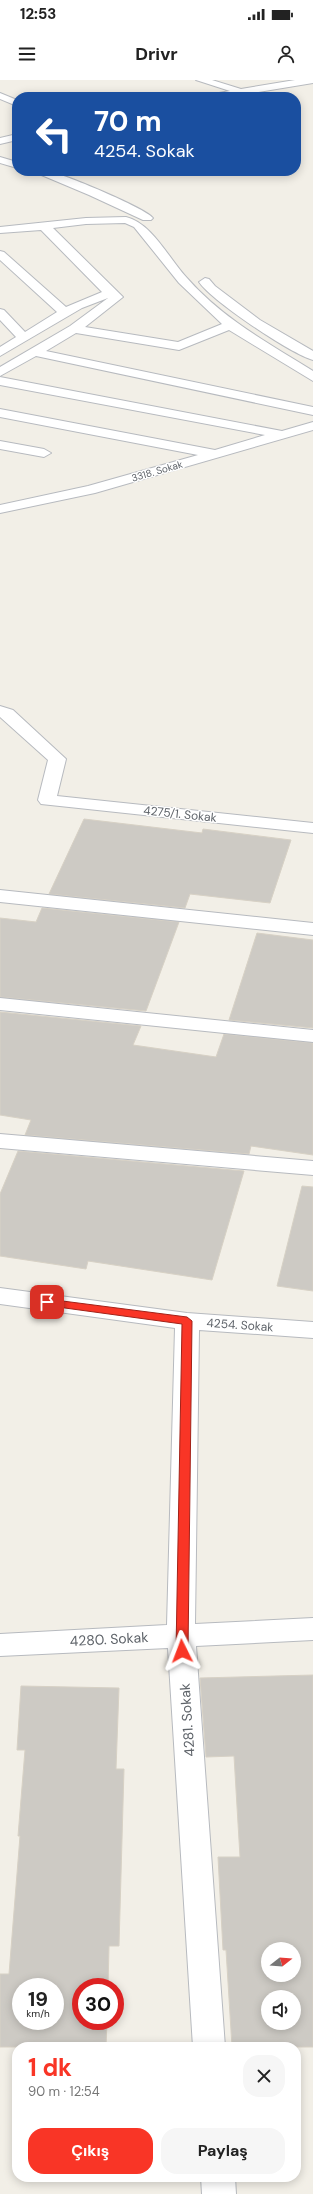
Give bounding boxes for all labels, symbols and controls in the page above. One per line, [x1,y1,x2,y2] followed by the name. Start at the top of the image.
[20,4,56,24] text: 12:53
[135,42,178,66] text: Drivr
[16,43,38,65] icon: menu
[275,43,297,65] icon: person
[94,103,162,140] text: 70 m
[28,108,80,160] icon: left
[94,139,195,163] text: 4254. Sokak
[130,457,184,485] street label: 3318. Sokak
[143,802,217,826] street label: 4275/1. Sokak
[30,1285,64,1319] pin
[36,1291,58,1313] icon: arrive
[206,1315,274,1335] street label: 4254. Sokak
[69,1628,149,1650] street label: 4280. Sokak
[161,1630,203,1672] position arrow
[175,1683,199,1757] street label: 4281. Sokak
[261,1942,301,1982] north arrow
[261,1942,301,2030] map controls
[72,1978,124,2030] speed limit sign: 30
[28,1986,48,2012] text: 19
[261,1990,301,2030] button: sound
[26,2007,50,2020] text: km/h
[28,2052,72,2083] text: 1 dk
[243,2055,285,2097] button: close
[28,2083,100,2100] text: 90 m · 12:54
[28,2128,153,2174] button: Çıkış
[161,2128,285,2174] button: Paylaş

